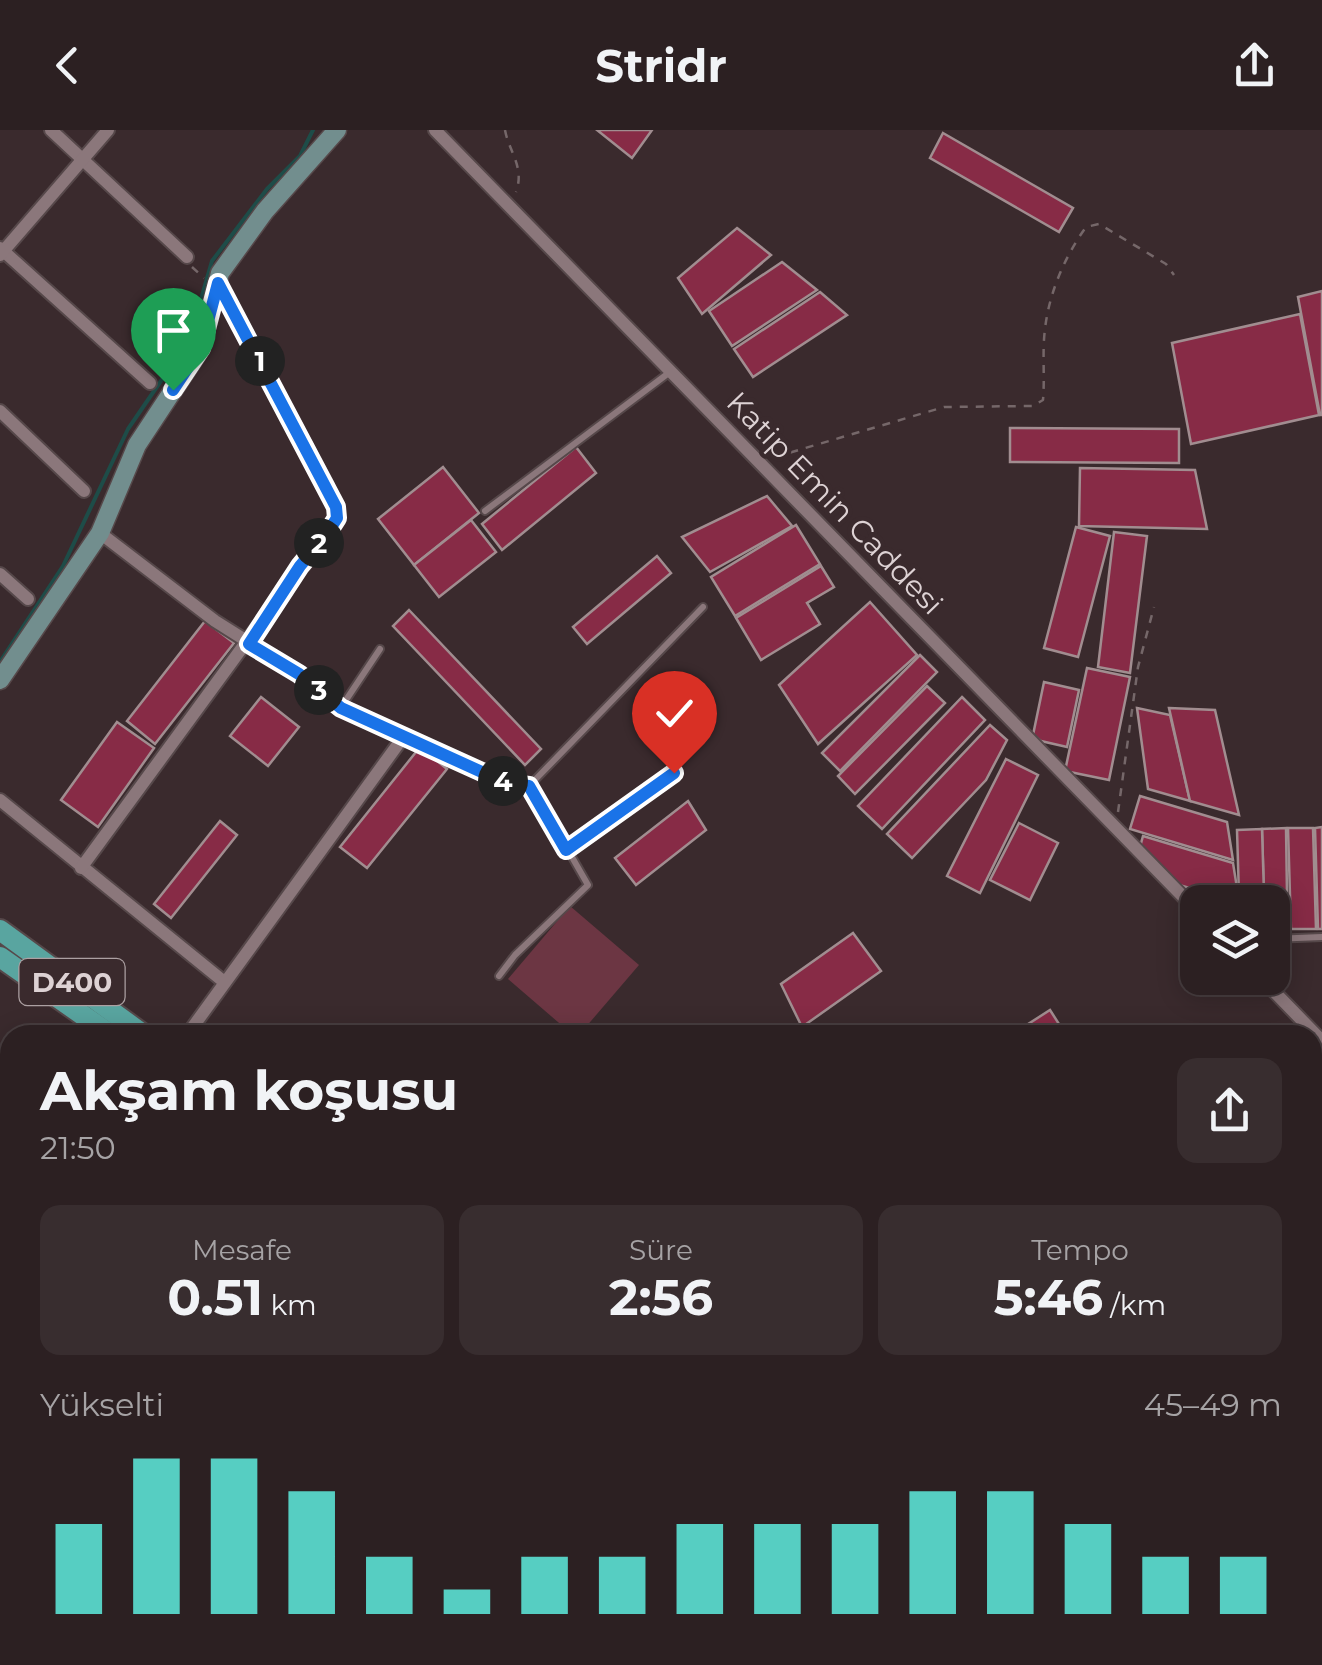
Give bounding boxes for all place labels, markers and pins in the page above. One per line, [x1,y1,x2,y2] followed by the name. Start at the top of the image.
[131,288,216,391] pin
[235,336,285,386] pin: 1
[294,518,344,568] pin: 2
[294,665,344,715] pin: 3
[632,671,717,774] pin
[478,756,528,806] pin: 4

